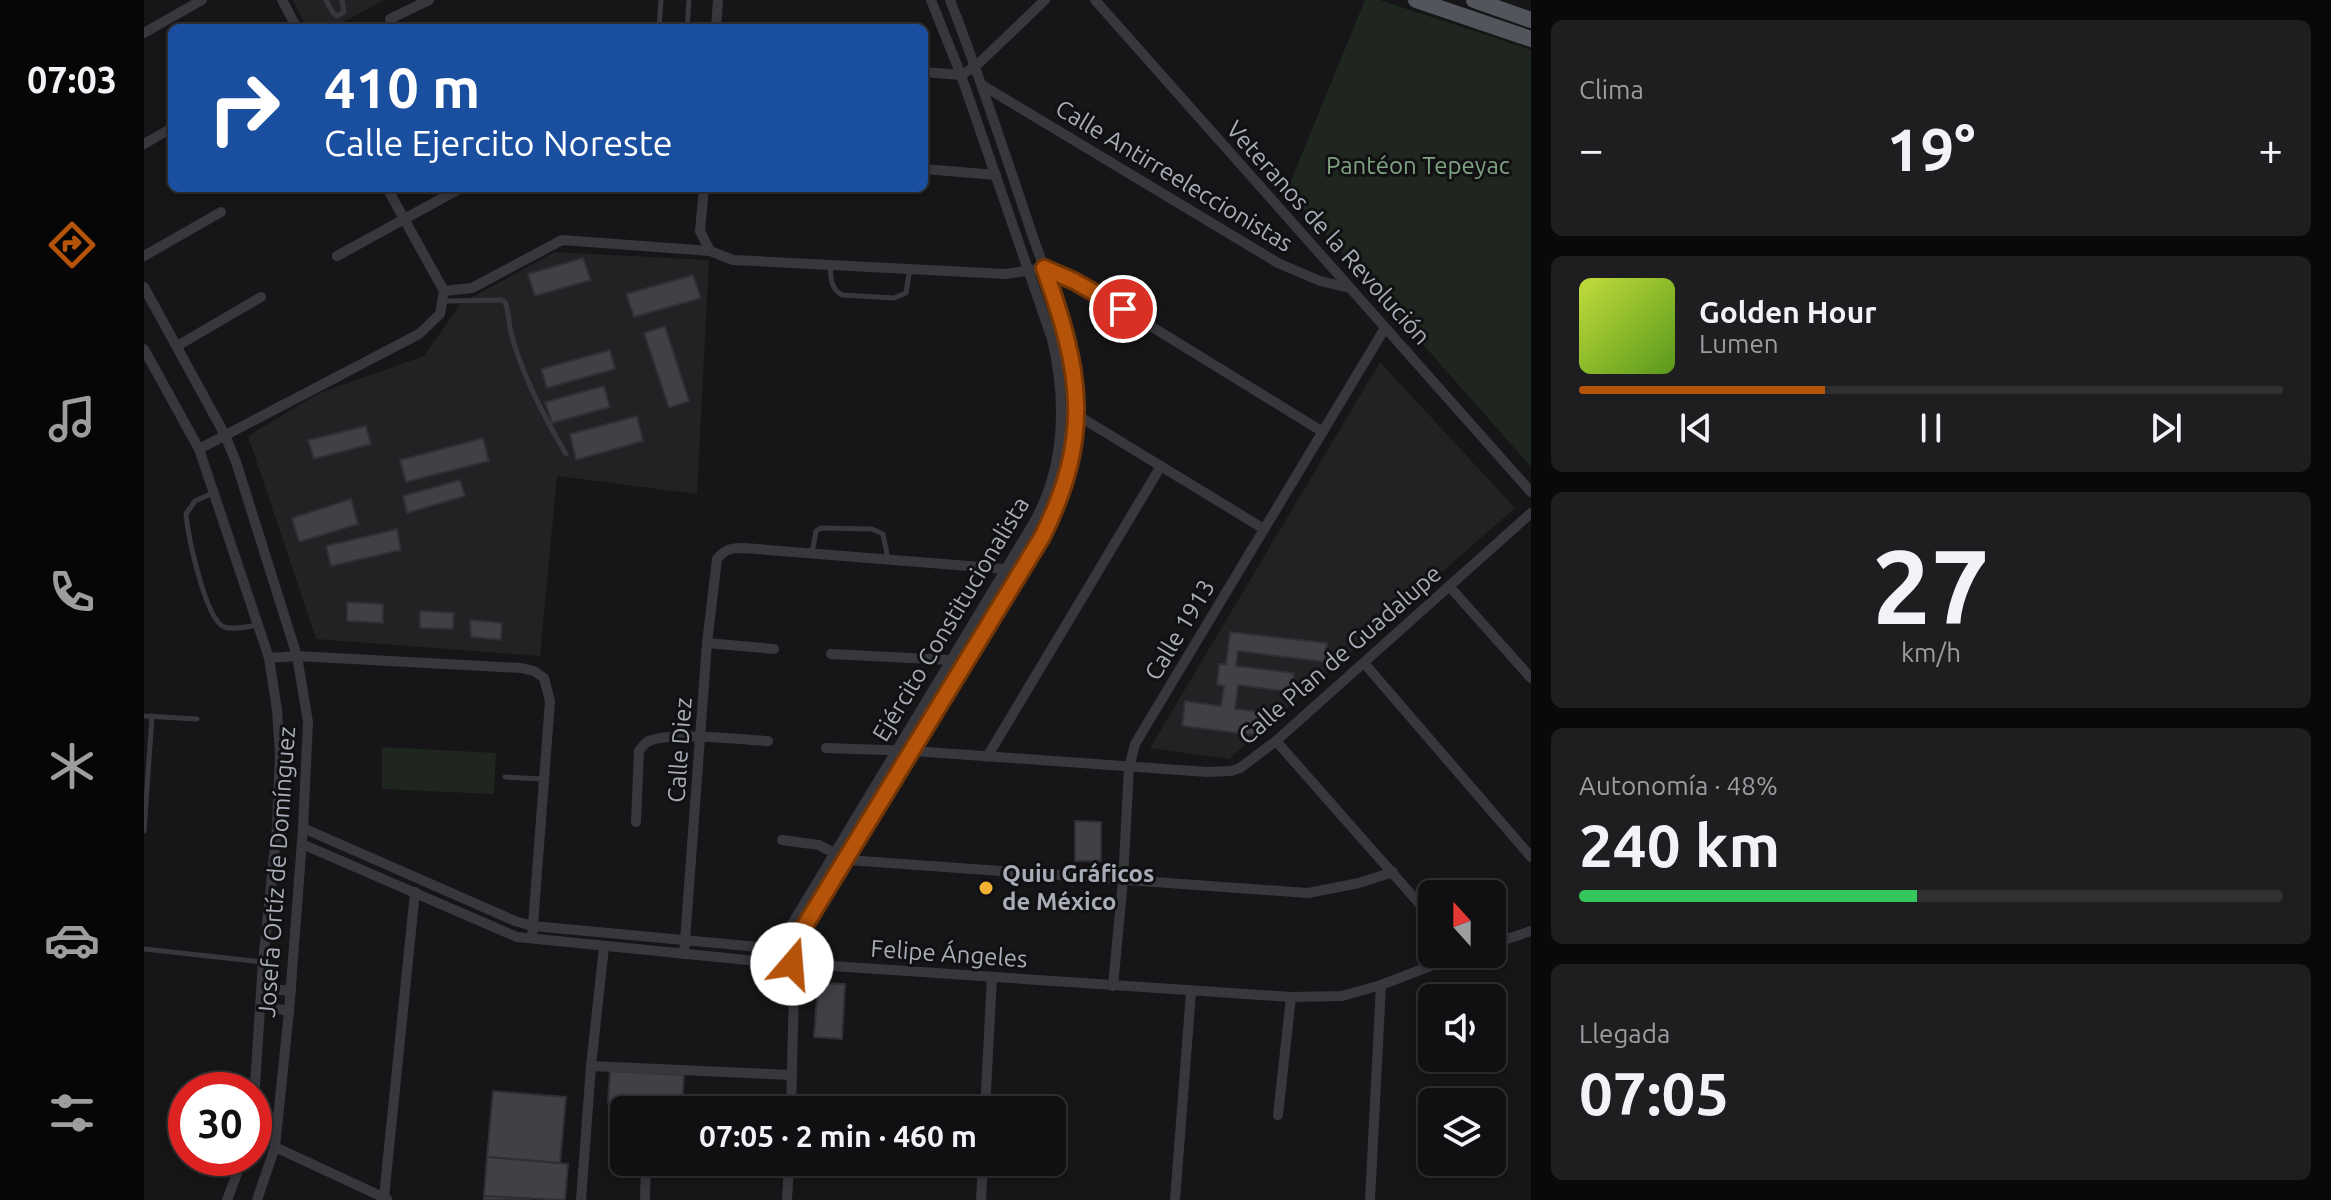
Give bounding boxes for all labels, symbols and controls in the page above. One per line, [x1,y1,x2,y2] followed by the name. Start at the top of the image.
[192,56,296,160] icon: right
[324,56,480,119] text: 410 m
[27,59,117,100] text: 07:03
[1579,75,1644,104] text: Clima
[1051,94,1298,257] street label: Calle Antirreeleccionistas
[1887,115,1975,182] text: 19°
[1221,116,1436,350] street label: Veteranos de la Revolución
[324,122,673,163] text: Calle Ejercito Noreste
[1579,124,1604,173] text: −
[2258,124,2283,173] text: +
[1326,152,1510,179] park label: Pantéon Tepeyac
[44,217,100,273] icon: directions
[1089,275,1157,343] pin
[1101,287,1145,331] icon: arrive
[1699,295,1877,329] text: Golden Hour
[1699,329,1779,358] text: Lumen
[44,391,100,447] icon: music
[1674,406,1718,450] icon: previous
[1909,406,1953,450] icon: pause
[2144,406,2188,450] icon: next
[867,492,1034,746] street label: Ejército Constitucionalista
[1872,527,1990,644] text: 27
[1233,559,1446,750] street label: Calle Plan de Guadalupe
[44,564,100,620] icon: phone
[1139,575,1220,685] street label: Calle 1913
[1901,638,1961,667] text: km/h
[662,696,697,804] street label: Calle Diez
[253,725,300,1018] street label: Josefa Ortíz de Domínguez
[44,738,100,794] icon: climate
[1579,771,1778,800] text: Autonomía · 48%
[1579,811,1780,878] text: 240 km
[1002,860,1154,915] place label: Quiu Gráficos de México
[977,879,995,897] marker: Quiu Gráficos de México
[1418,880,1506,968] north arrow
[1418,880,1506,1176] map controls
[44,912,100,968] icon: car
[750,922,834,1006] position arrow
[870,934,1028,972] street label: Felipe Ángeles
[1418,984,1506,1072] button: sound
[1579,1019,1670,1048] text: Llegada
[1579,1059,1729,1126] text: 07:05
[168,1072,272,1176] speed limit sign: 30
[44,1085,100,1141] icon: filters
[1418,1088,1506,1176] button: layers
[699,1119,977,1153] text: 07:05 · 2 min · 460 m

